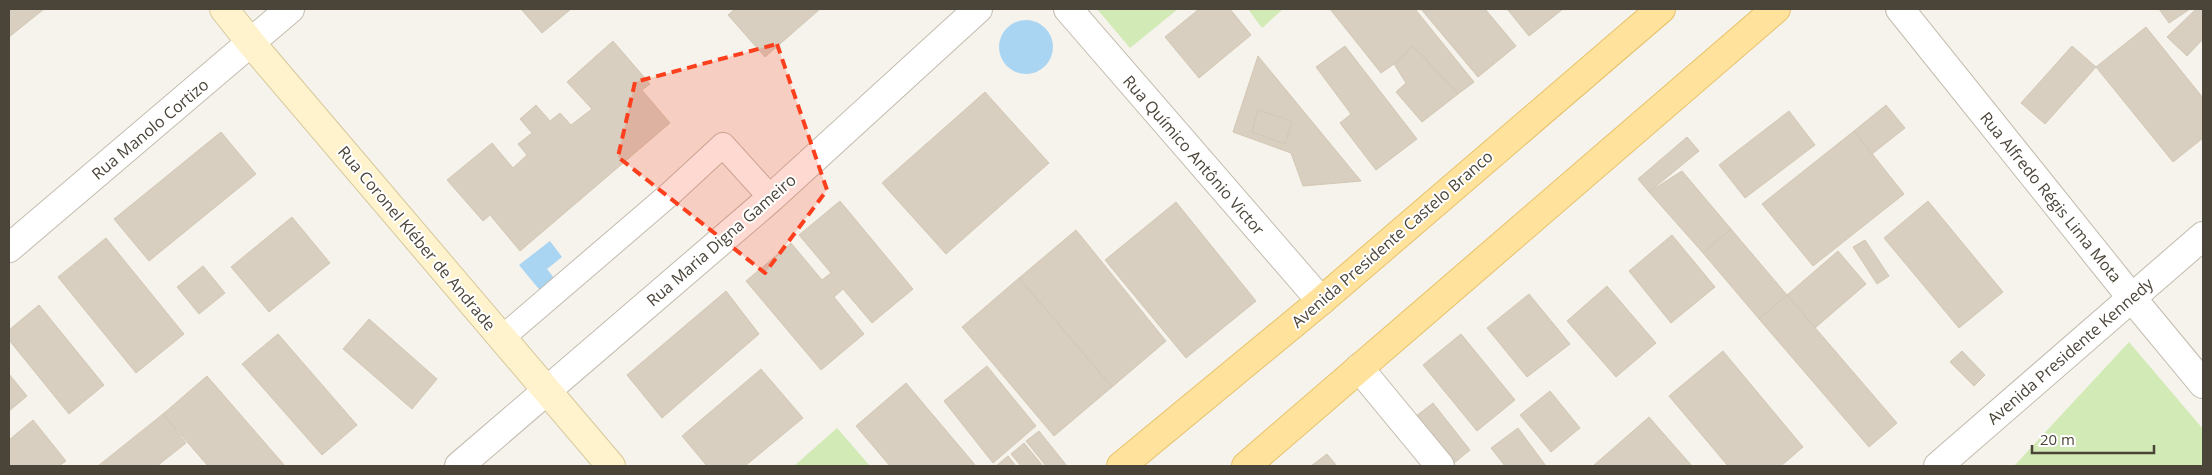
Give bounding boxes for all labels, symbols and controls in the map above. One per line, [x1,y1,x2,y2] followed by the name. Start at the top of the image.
[1118,70,1270,240] street label: Rua Químico Antônio Victor
[87,74,213,184] street label: Rua Manolo Cortizo
[1975,107,2127,287] street label: Rua Alfredo Régis Lima Mota
[333,141,501,335] street label: Rua Coronel Kléber de Andrade
[1287,145,1497,333] street label: Avenida Presidente Castelo Branco
[642,169,800,311] street label: Rua Maria Digna Gameiro
[1982,272,2158,429] street label: Avenida Presidente Kennedy
[2032,422,2154,454] scale bar
[2040,429,2075,449] text: 20 m

